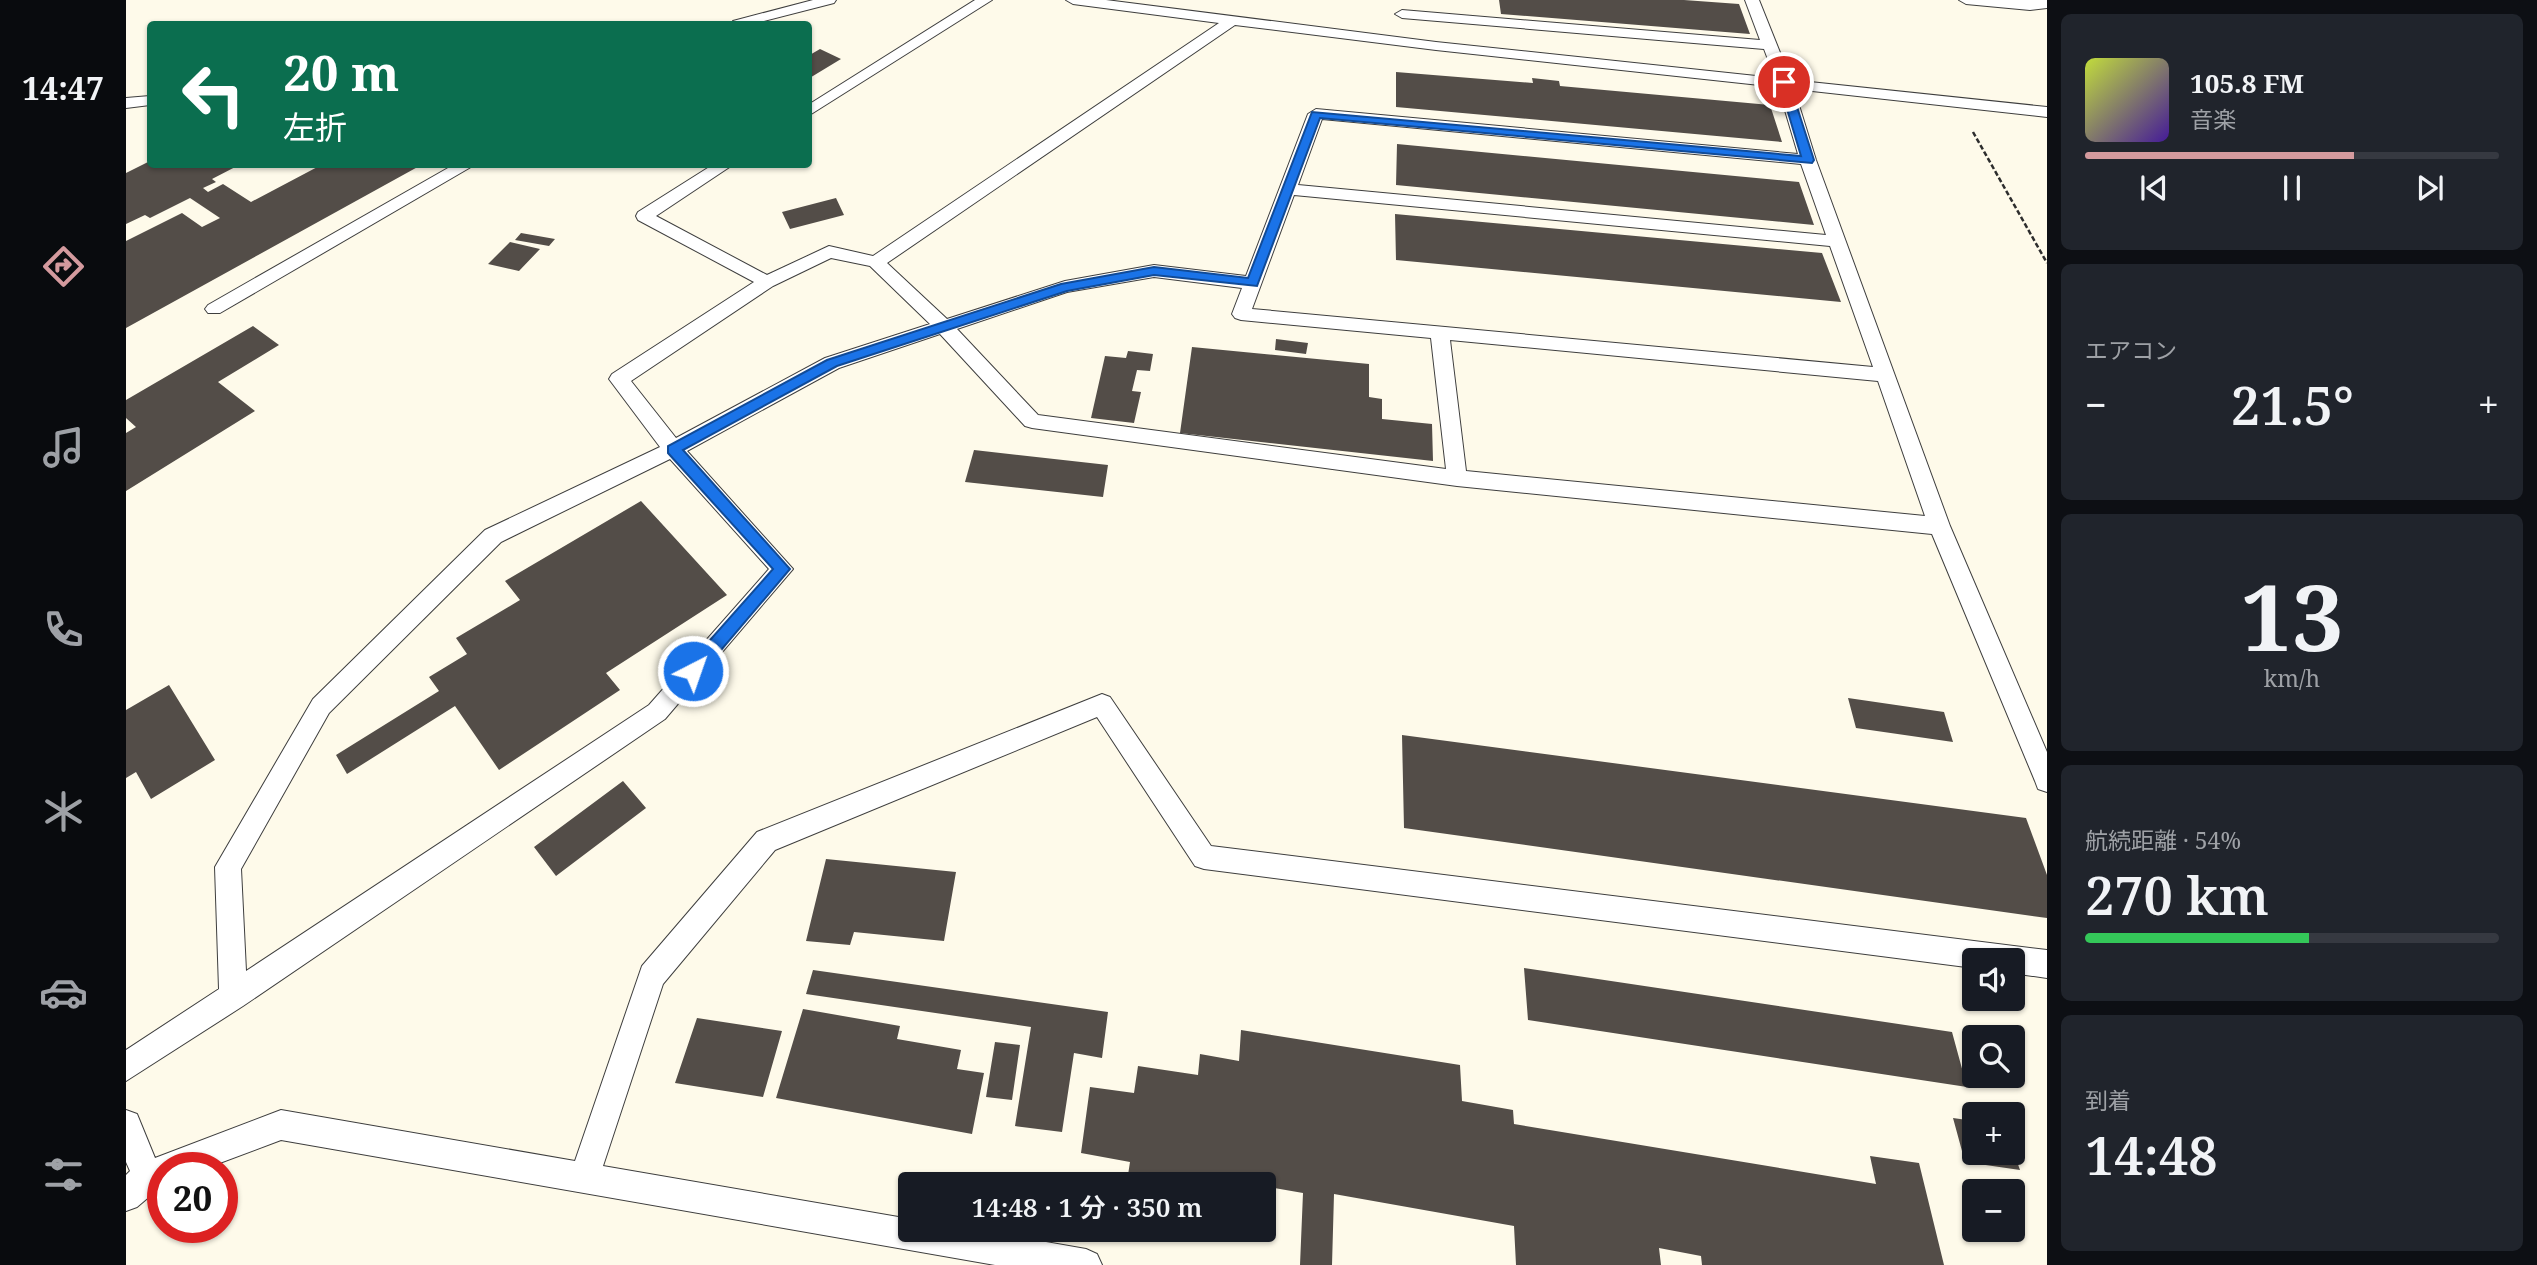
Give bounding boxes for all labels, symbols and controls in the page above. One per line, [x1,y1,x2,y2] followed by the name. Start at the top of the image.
[283,39,399,105] text: 20 m
[168,49,259,140] icon: left
[1754,52,1814,112] pin
[1765,63,1803,101] icon: arrive
[2190,65,2304,101] text: 105.8 FM
[22,66,104,109] text: 14:47
[2190,103,2236,135] text: 音楽
[283,105,347,148] text: 左折
[2135,169,2173,207] icon: previous
[2273,169,2311,207] icon: pause
[2411,169,2449,207] icon: next
[39,242,88,291] icon: directions
[2085,334,2177,366] text: エアコン
[2231,369,2354,440] text: 21.5°
[2085,378,2107,430] text: −
[2478,378,2499,430] text: +
[39,423,88,472] icon: music
[2241,554,2343,678] text: 13
[39,605,88,654] icon: phone
[656,634,730,708] position arrow
[2264,662,2320,694] text: km/h
[39,787,88,836] icon: climate
[2085,824,2241,856] text: 航続距離 · 54%
[2085,859,2269,930] text: 270 km
[1962,948,2025,1242] map controls
[1962,948,2025,1011] button: sound
[39,968,88,1017] icon: car
[1962,1025,2025,1088] button: search
[2085,1084,2131,1116] text: 到着
[1962,1102,2025,1165] button: +
[2085,1119,2218,1190] text: 14:48
[39,1150,88,1199] icon: filters
[147,1152,238,1243] speed limit sign: 20
[1962,1179,2025,1242] button: −
[971,1189,1203,1225] text: 14:48 · 1 分 · 350 m

